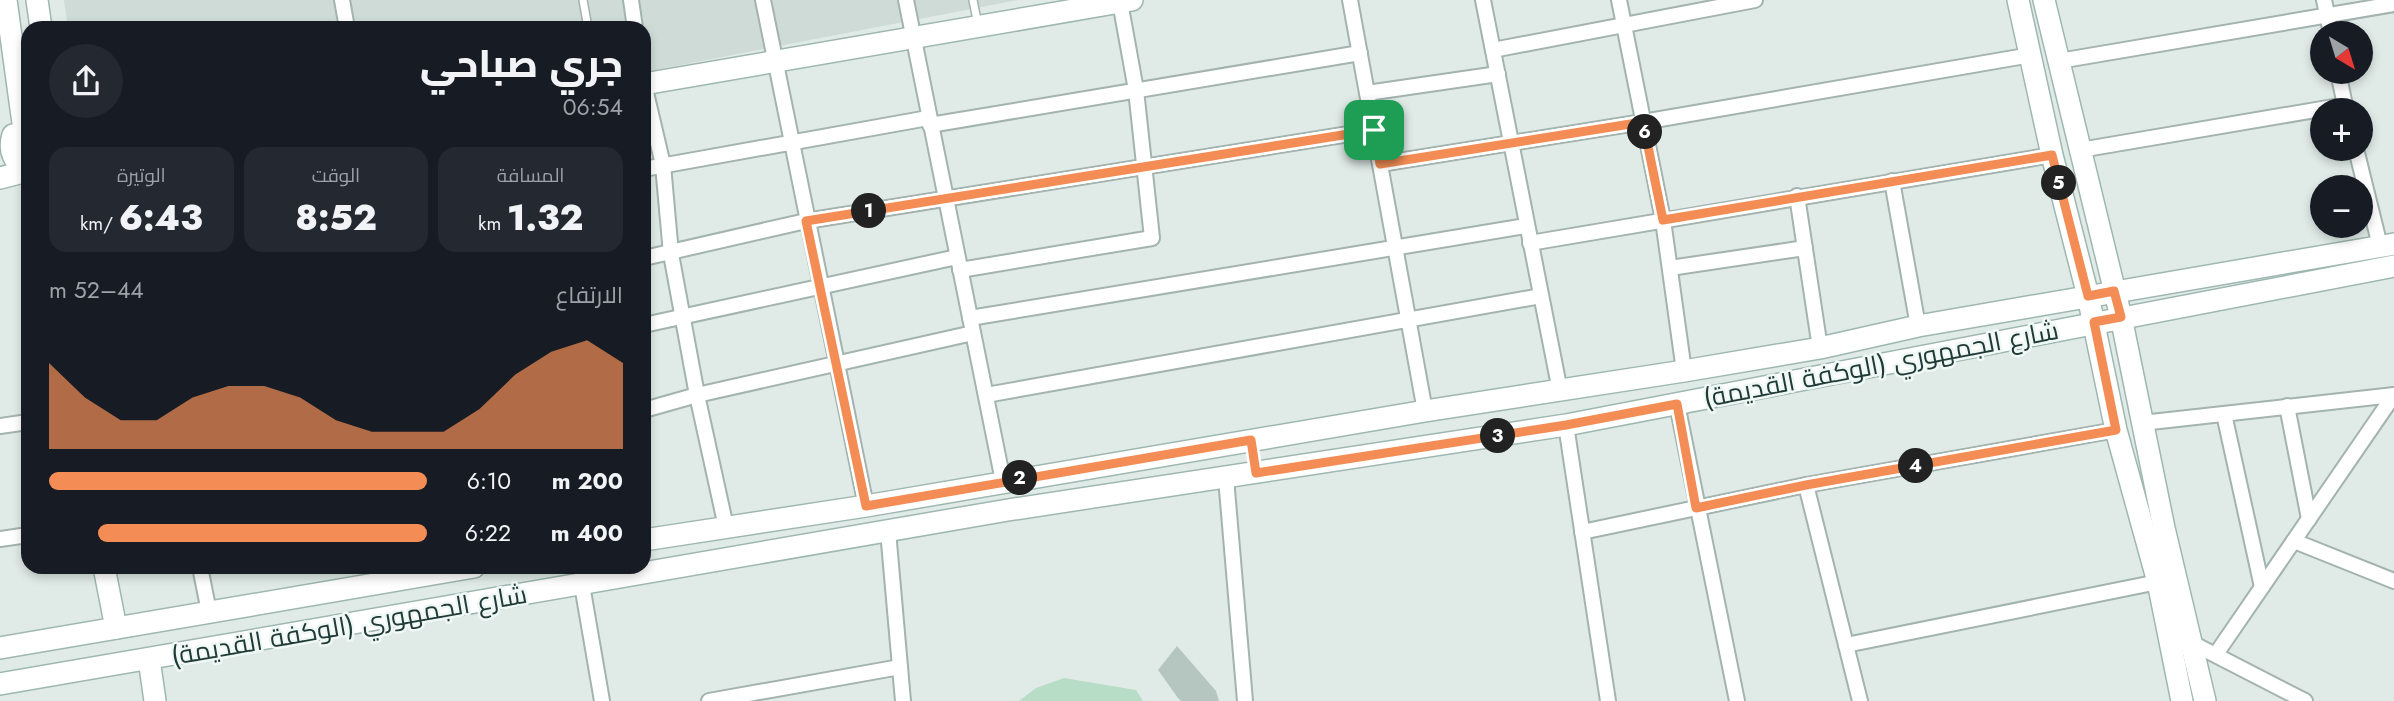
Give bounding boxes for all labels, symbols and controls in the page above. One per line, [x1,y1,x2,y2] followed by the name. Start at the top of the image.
[2310,21,2373,84] north arrow
[2310,21,2373,238] map controls
[420,36,623,91] text: جري صباحي
[49,44,123,118] button: share
[563,90,623,124] text: 06:54
[2310,98,2373,161] button: +
[1344,100,1404,160] pin
[1355,111,1393,149] icon: arrive
[1628,114,1662,150] pin: 6
[1638,118,1651,145] text: 6
[117,162,166,189] text: الوتيرة
[312,162,360,189] text: الوقت
[497,162,564,189] text: المسافة
[2042,166,2076,200] pin: 5
[2052,169,2065,196] text: 5
[2310,175,2373,238] button: −
[119,193,203,243] text: 6:43
[295,193,377,243] text: 8:52
[507,193,583,243] text: 1.32
[852,194,886,228] pin: 1
[864,197,873,224] text: 1
[80,210,119,237] text: /km
[478,210,507,237] text: km
[49,273,144,307] text: 44–52 m
[556,278,623,312] text: الارتفاع
[1700,311,2062,418] street label: شارع الجمهوري (الوكفة القديمة)
[1480,418,1516,453] pin: 3
[1492,422,1503,449] text: 3
[1898,448,1934,484] pin: 4
[1909,452,1922,479] text: 4
[1002,461,1038,496] pin: 2
[467,464,511,498] text: 6:10
[552,464,623,498] text: 200 m
[1013,464,1026,491] text: 2
[465,516,511,550] text: 6:22
[551,516,623,550] text: 400 m
[168,575,530,676] street label: شارع الجمهوري (الوكفة القديمة)

